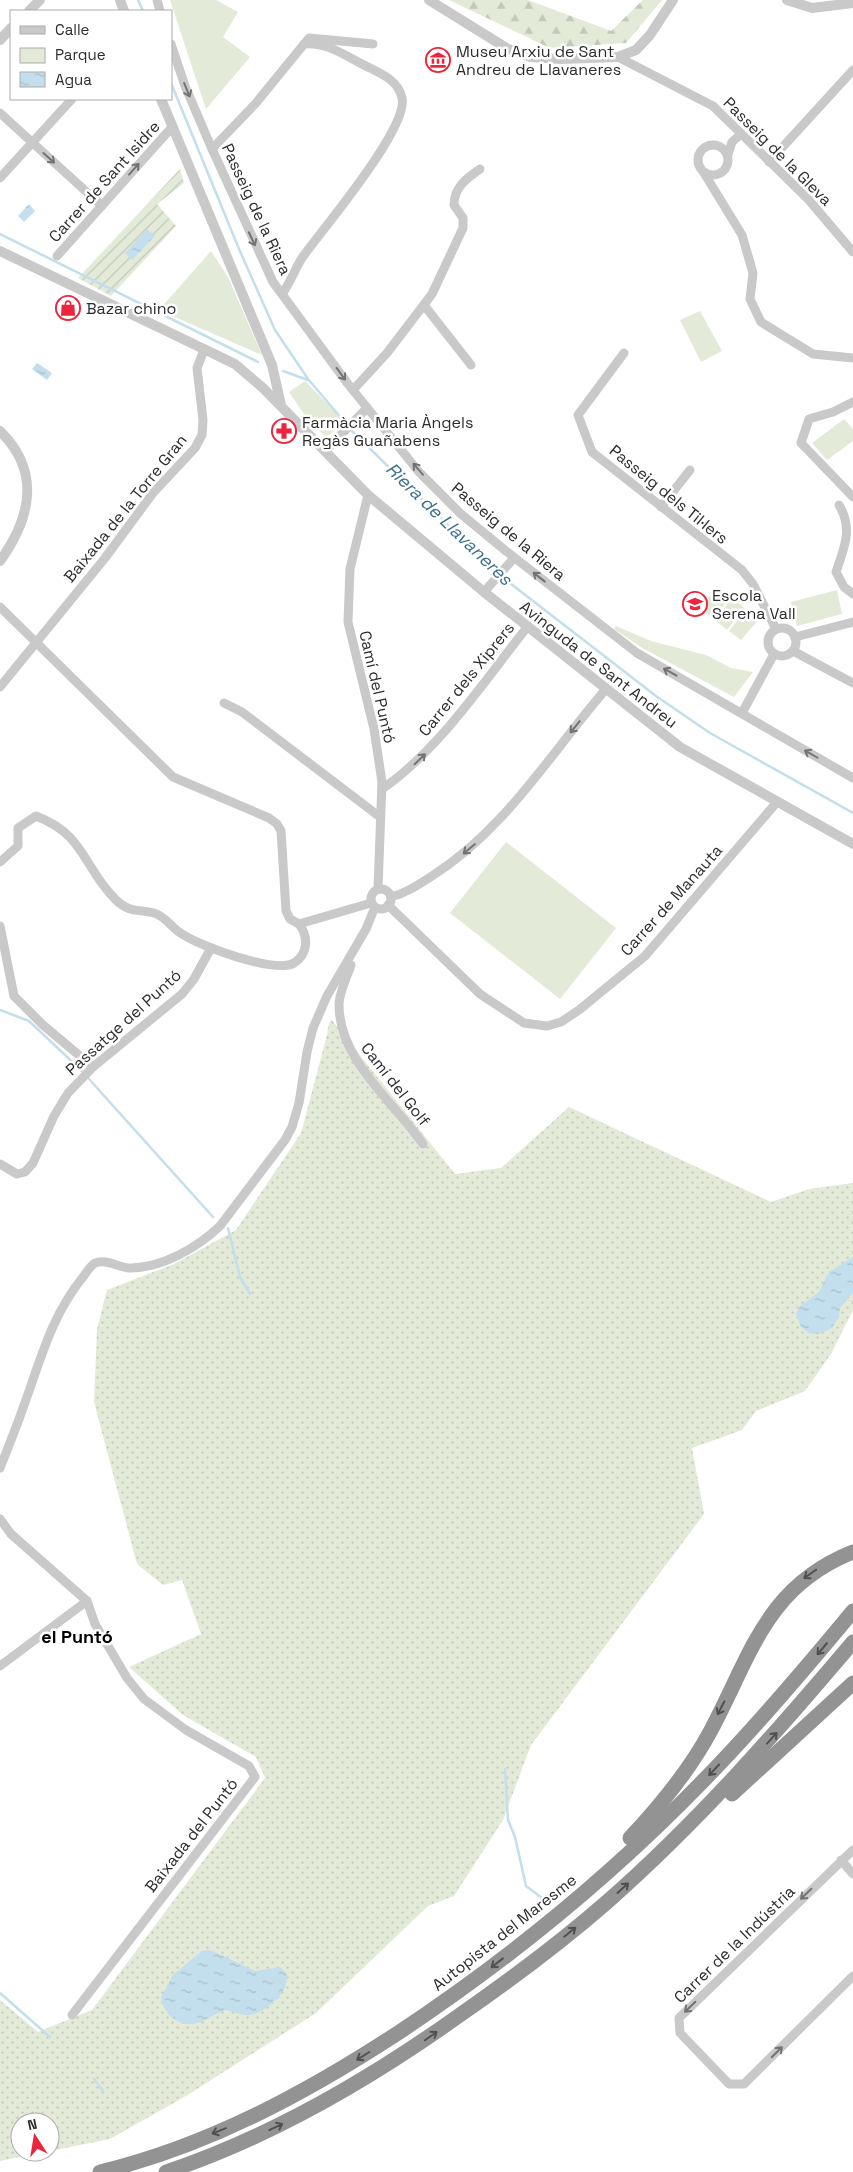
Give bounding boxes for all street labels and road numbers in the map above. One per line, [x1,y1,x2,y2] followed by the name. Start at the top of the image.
[719,92,837,210] street label: Passeig de la Gleva
[44,116,165,247] street label: Carrer de Sant Isidre
[217,140,296,278] street label: Passeig de la Riera
[59,430,192,587] street label: Baixada de la Torre Gran
[605,440,732,549] street label: Passeig dels Til·lers
[447,477,570,585] street label: Passeig de la Riera
[515,596,682,733] street label: Avinguda de Sant Andreu
[414,618,519,741] street label: Carrer dels Xiprers
[354,629,401,746] street label: Camí del Puntó
[616,840,727,960] street label: Carrer de Manauta
[61,965,186,1080] street label: Passatge del Puntó
[356,1038,435,1130] street label: Camí del Golf
[140,1774,243,1897] street label: Baixada del Puntó
[428,1869,581,1995] street label: Autopista del Maresme
[669,1881,799,2008] street label: Carrer de la Indústria

